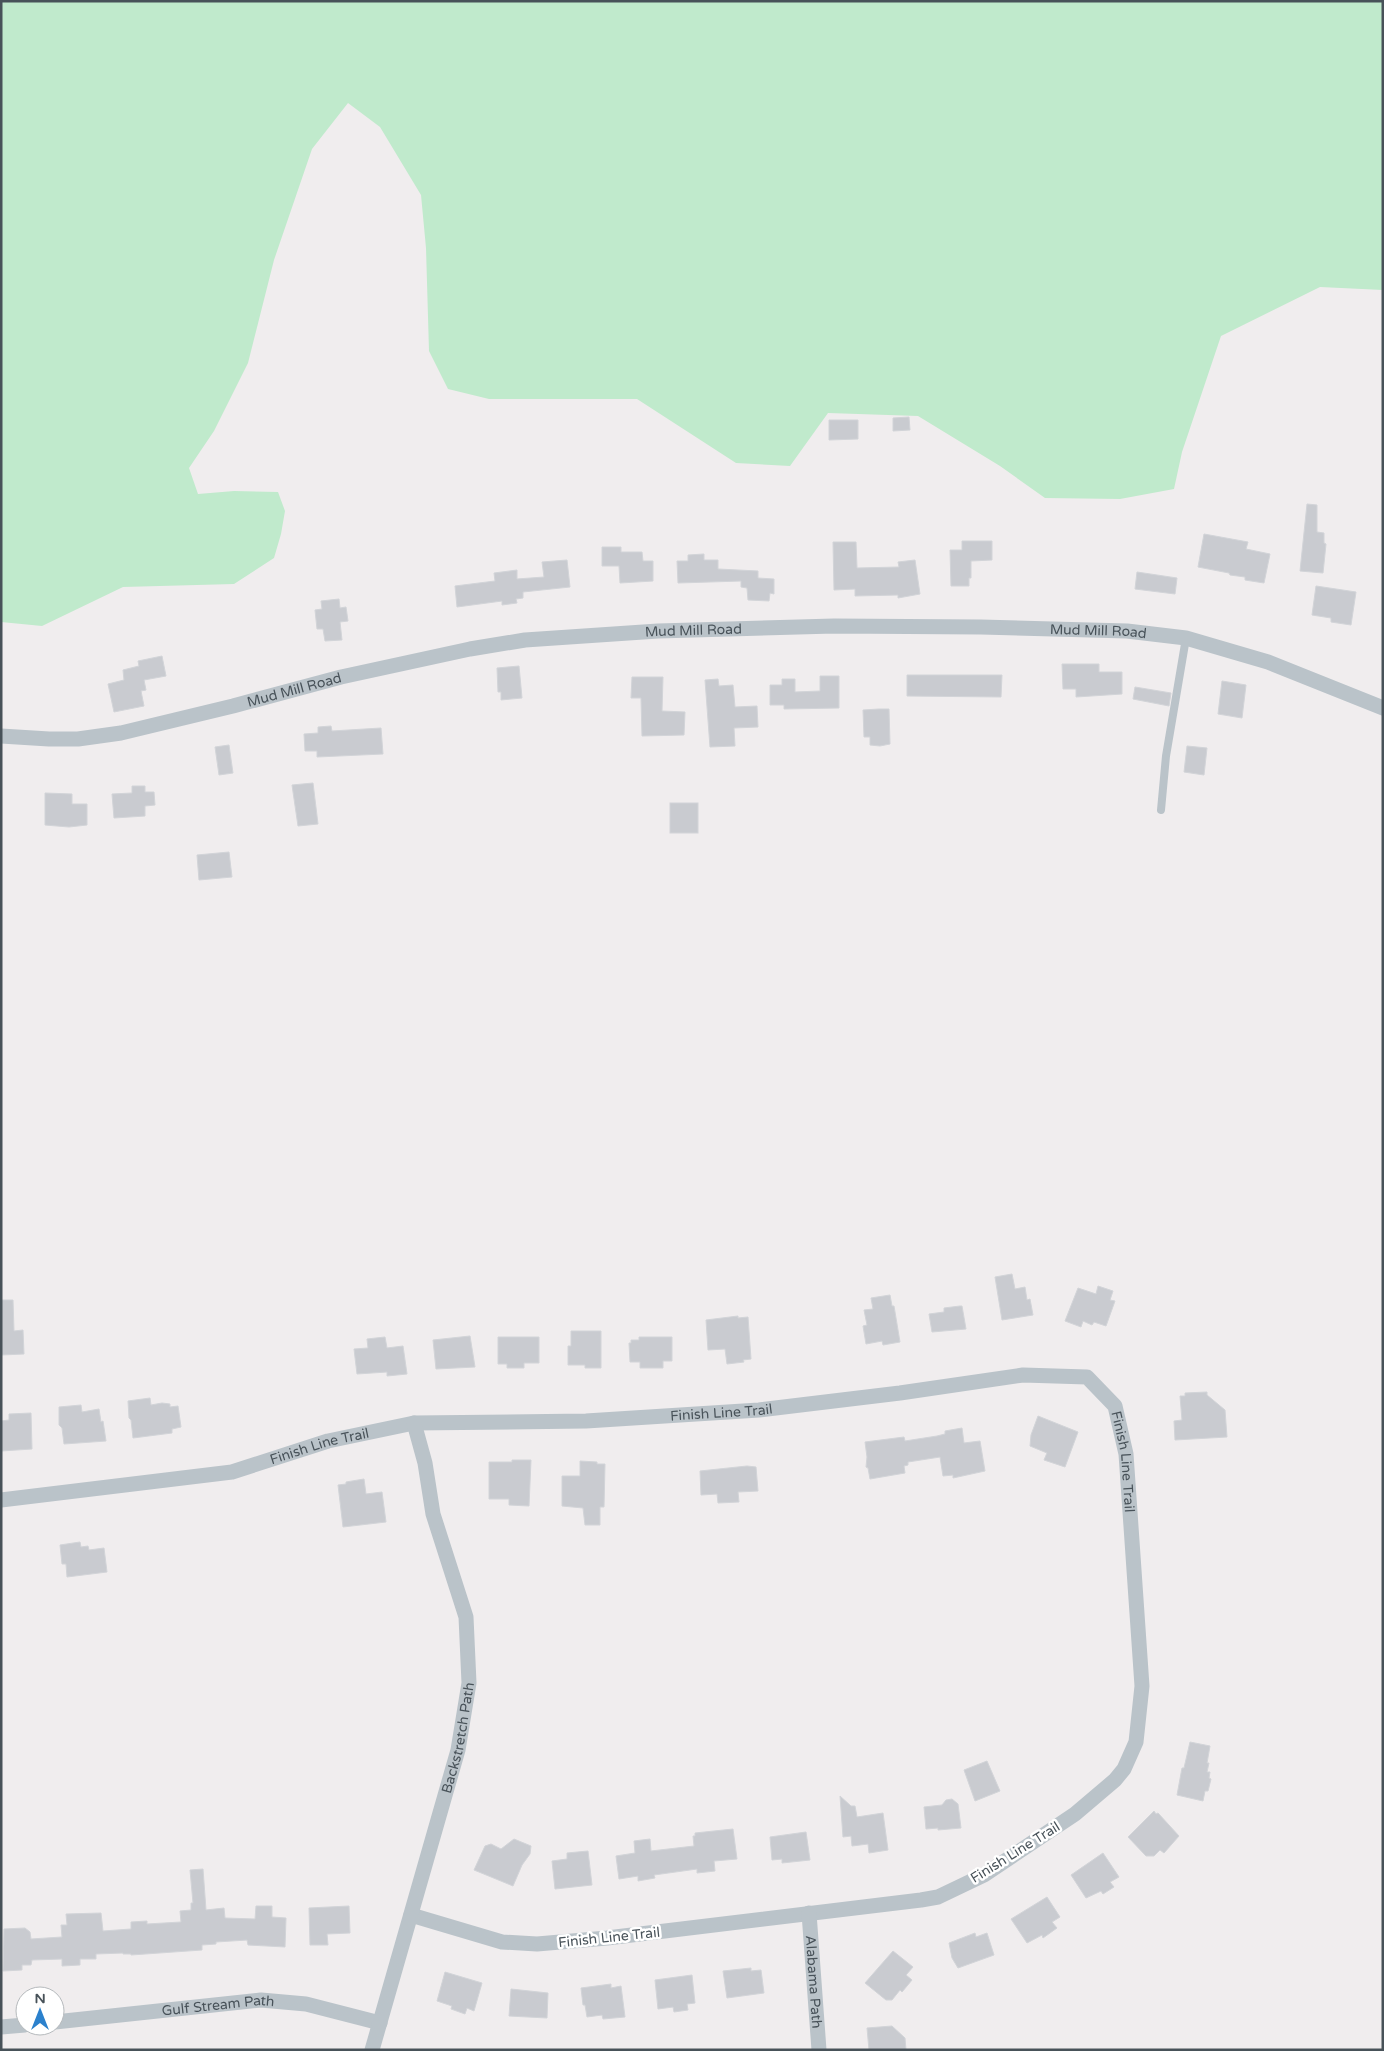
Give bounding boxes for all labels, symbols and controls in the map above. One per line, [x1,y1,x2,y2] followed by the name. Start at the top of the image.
[644,621,742,641] street label: Mud Mill Road
[1050,621,1148,642] street label: Mud Mill Road
[245,669,343,711] street label: Mud Mill Road
[670,1400,773,1425] street label: Finish Line Trail
[1107,1409,1138,1513] street label: Finish Line Trail
[268,1425,371,1468] street label: Finish Line Trail
[438,1681,478,1795] street label: Backstretch Path
[967,1818,1063,1887] street label: Finish Line Trail
[557,1924,661,1951] street label: Finish Line Trail
[802,1935,825,2029] street label: Alabama Path
[15,1986,65,2036] north arrow
[34,1990,46,2007] text: N
[161,1992,275,2020] street label: Gulf Stream Path

